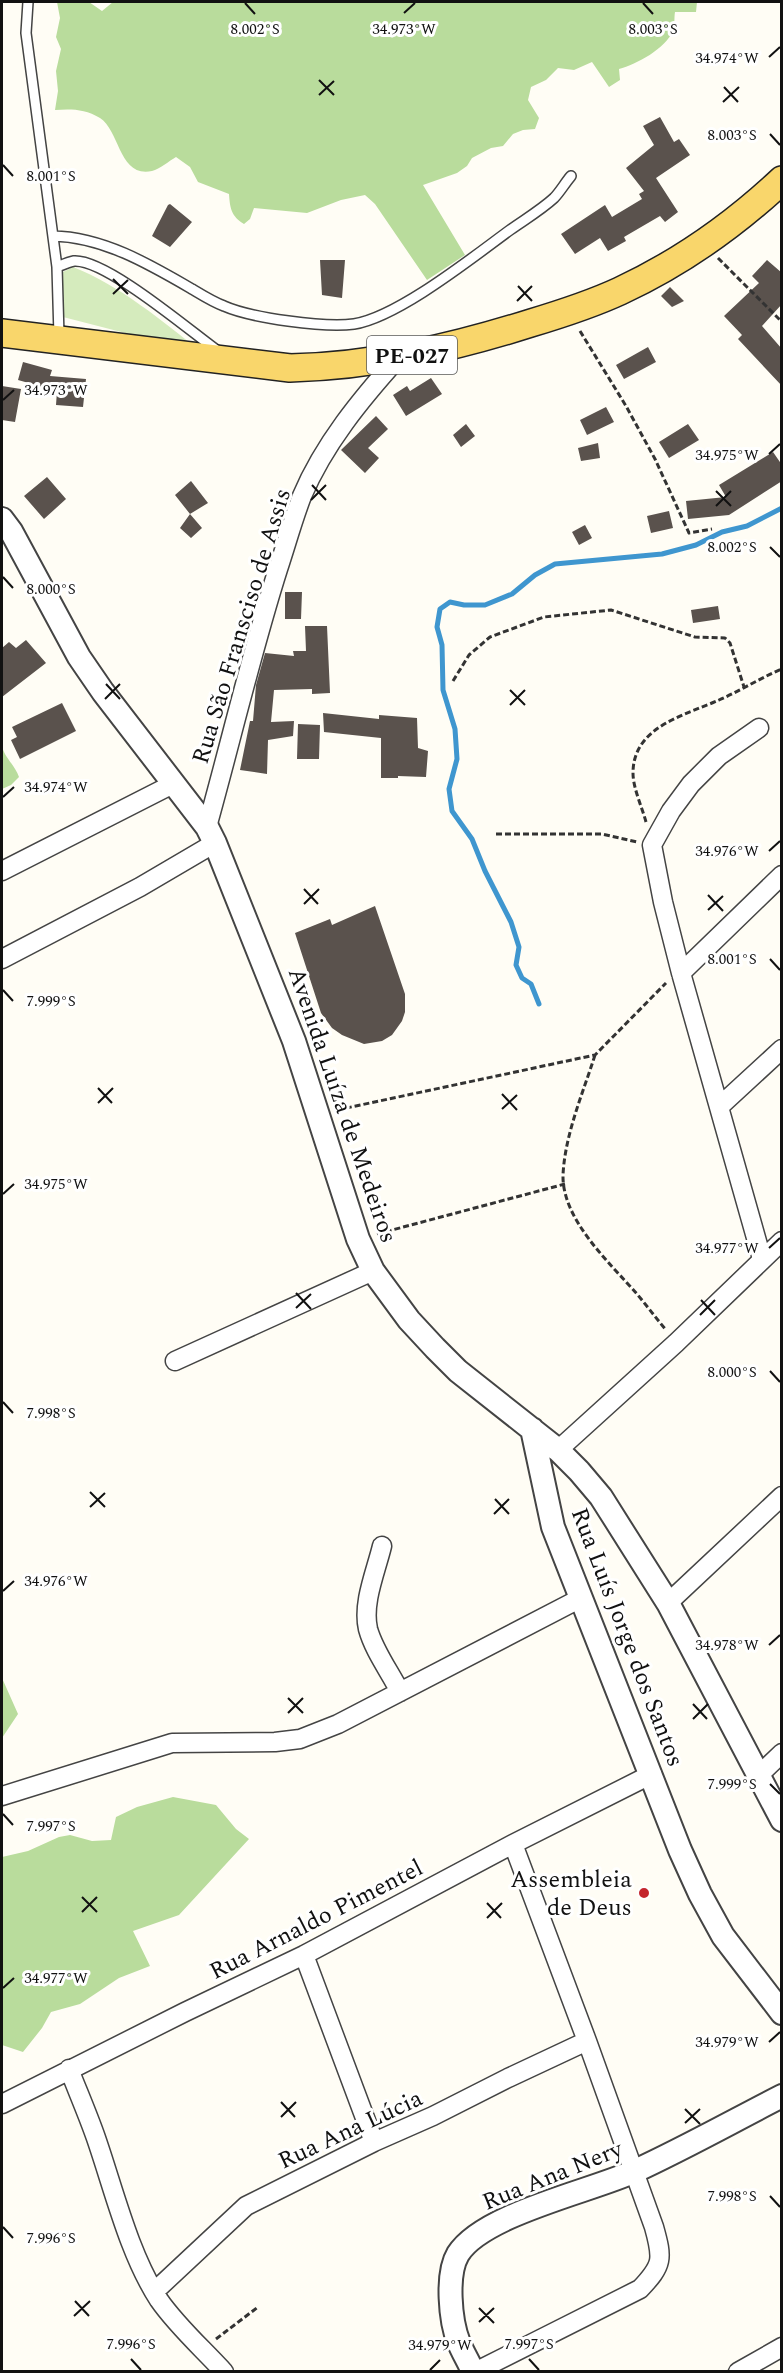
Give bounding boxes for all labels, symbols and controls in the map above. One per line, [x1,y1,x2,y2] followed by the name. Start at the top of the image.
[230,18,280,41] text: 8.002°S
[372,18,436,41] text: 34.973°W
[628,18,678,41] text: 8.003°S
[695,47,759,70] text: 34.974°W
[707,124,757,147] text: 8.003°S
[26,165,76,188] text: 8.001°S
[367,336,457,374] road number: PE-027
[24,379,88,402] text: 34.973°W
[695,444,759,467] text: 34.975°W
[183,484,301,768] street label: Rua São Fransciso de Assis
[707,536,757,559] text: 8.002°S
[26,578,76,601] text: 8.000°S
[24,776,88,799] text: 34.974°W
[695,840,759,863] text: 34.976°W
[707,948,757,971] text: 8.001°S
[278,963,406,1248] street label: Avenida Luíza de Medeiros
[26,990,76,1013] text: 7.999°S
[24,1173,88,1196] text: 34.975°W
[695,1237,759,1260] text: 34.977°W
[707,1361,757,1384] text: 8.000°S
[26,1402,76,1425] text: 7.998°S
[561,1503,693,1772] street label: Rua Luís Jorge dos Santos
[24,1570,88,1593] text: 34.976°W
[695,1634,759,1657] text: 34.978°W
[707,1773,757,1796] text: 7.999°S
[26,1815,76,1838] text: 7.997°S
[203,1850,430,1989] street label: Rua Arnaldo Pimentel
[510,1862,632,1926] place label: Assembleia de Deus
[637,1886,651,1900] marker: Assembleia de Deus
[24,1967,88,1990] text: 34.977°W
[695,2031,759,2054] text: 34.979°W
[272,2081,429,2179] street label: Rua Ana Lúcia
[477,2131,629,2220] street label: Rua Ana Nery
[707,2185,757,2208] text: 7.998°S
[26,2227,76,2250] text: 7.996°S
[106,2333,156,2356] text: 7.996°S
[504,2333,554,2356] text: 7.997°S
[408,2334,472,2357] text: 34.979°W

